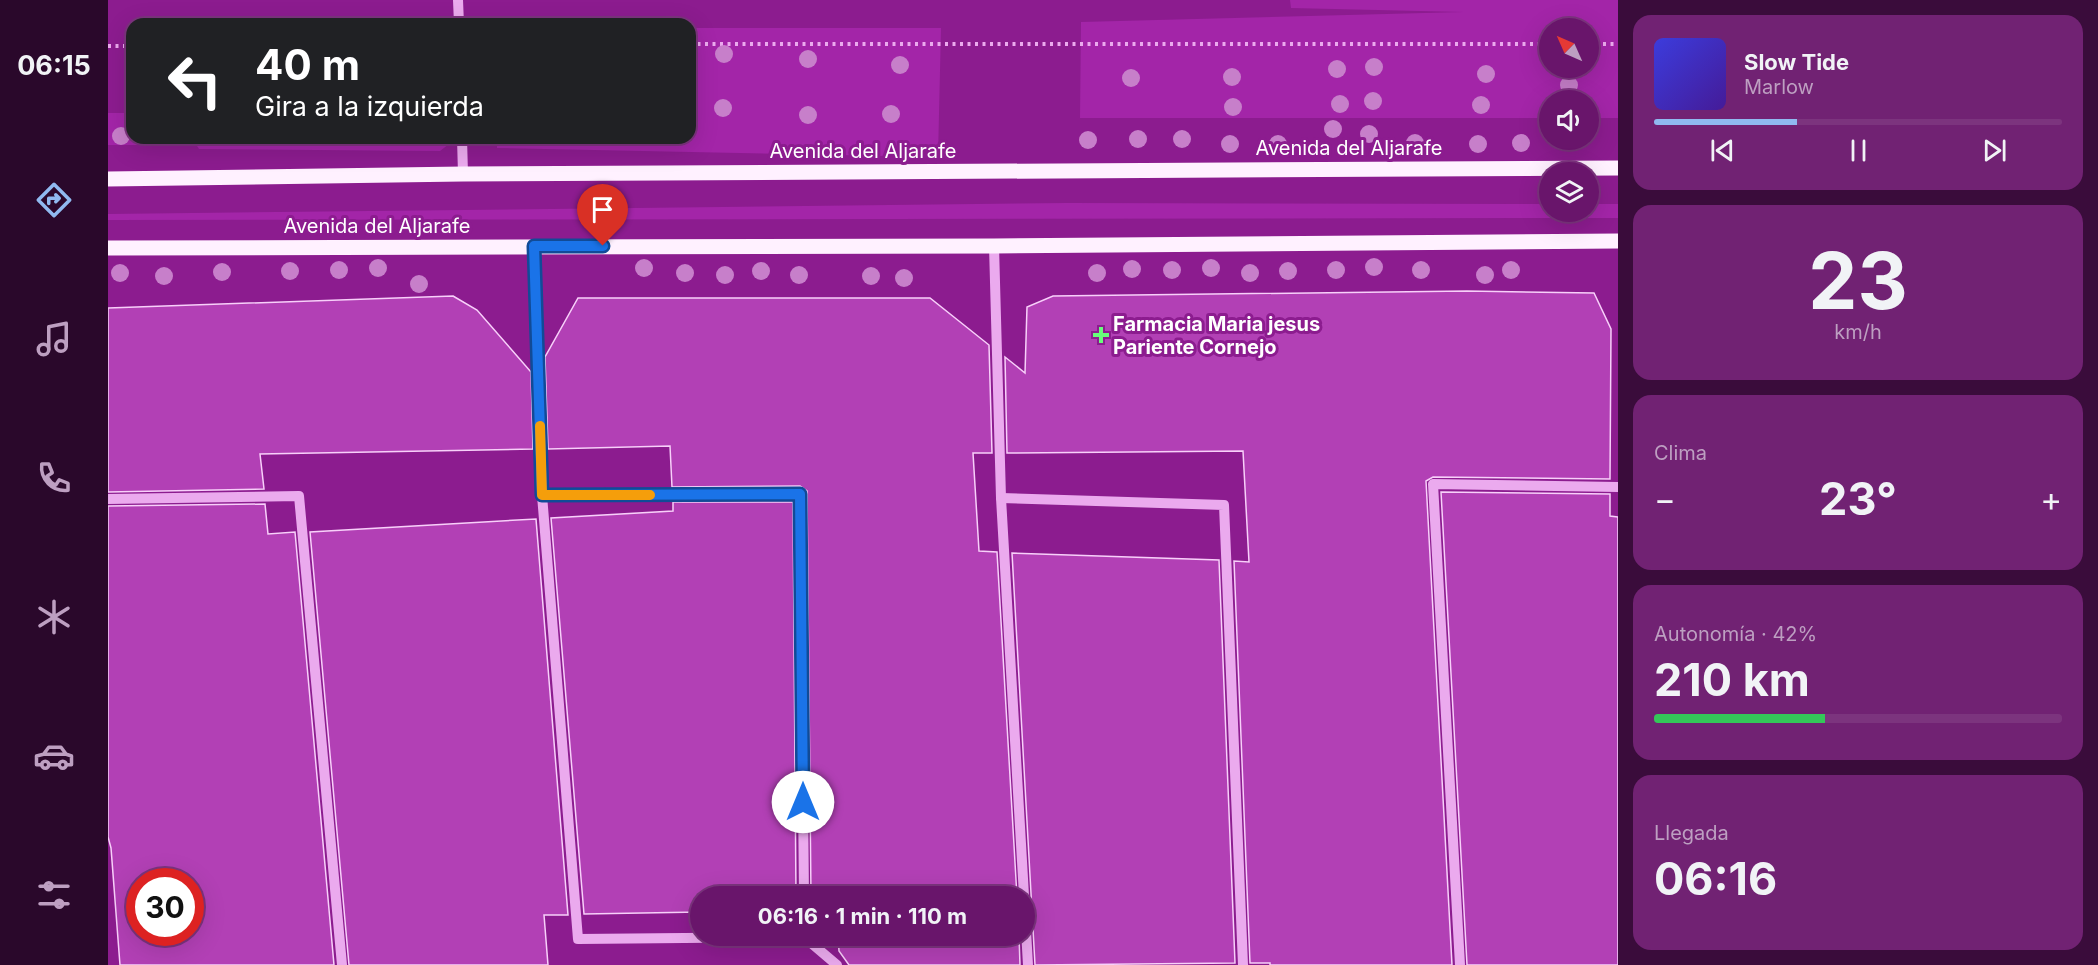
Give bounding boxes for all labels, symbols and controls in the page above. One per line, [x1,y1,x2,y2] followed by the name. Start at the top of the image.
[1539,18,1599,78] north arrow
[1539,18,1599,222] map controls
[255,39,360,90] text: 40 m
[156,42,234,120] icon: left
[17,49,91,82] text: 06:15
[1744,49,1849,75] text: Slow Tide
[1744,75,1814,99] text: Marlow
[255,90,484,123] text: Gira a la izquierda
[1539,90,1599,150] button: sound
[1706,134,1739,167] icon: previous
[1842,134,1875,167] icon: pause
[1978,134,2011,167] icon: next
[1255,136,1443,160] street label: Avenida del Aljarafe
[769,139,957,163] street label: Avenida del Aljarafe
[1539,162,1599,222] button: layers
[33,179,75,221] icon: directions
[577,184,628,246] pin
[586,193,619,226] icon: arrive
[283,214,471,238] street label: Avenida del Aljarafe
[1808,233,1908,328] text: 23
[1113,312,1320,359] place label: Farmacia Maria jesus Pariente Cornejo
[33,318,75,360] icon: music
[1834,320,1882,344] text: km/h
[1094,328,1108,342] marker: Farmacia Maria jesus Pariente Cornejo
[1654,441,1707,465] text: Clima
[33,457,75,499] icon: phone
[1819,471,1897,526] text: 23°
[1654,479,1676,519] text: −
[2040,479,2062,519] text: +
[33,596,75,638] icon: climate
[1654,622,1817,646] text: Autonomía · 42%
[1654,652,1810,707] text: 210 km
[33,735,75,777] icon: car
[771,770,835,834] position arrow
[1654,821,1729,845] text: Llegada
[1654,851,1777,906] text: 06:16
[126,868,204,946] speed limit sign: 30
[33,874,75,916] icon: filters
[758,903,967,929] text: 06:16 · 1 min · 110 m

